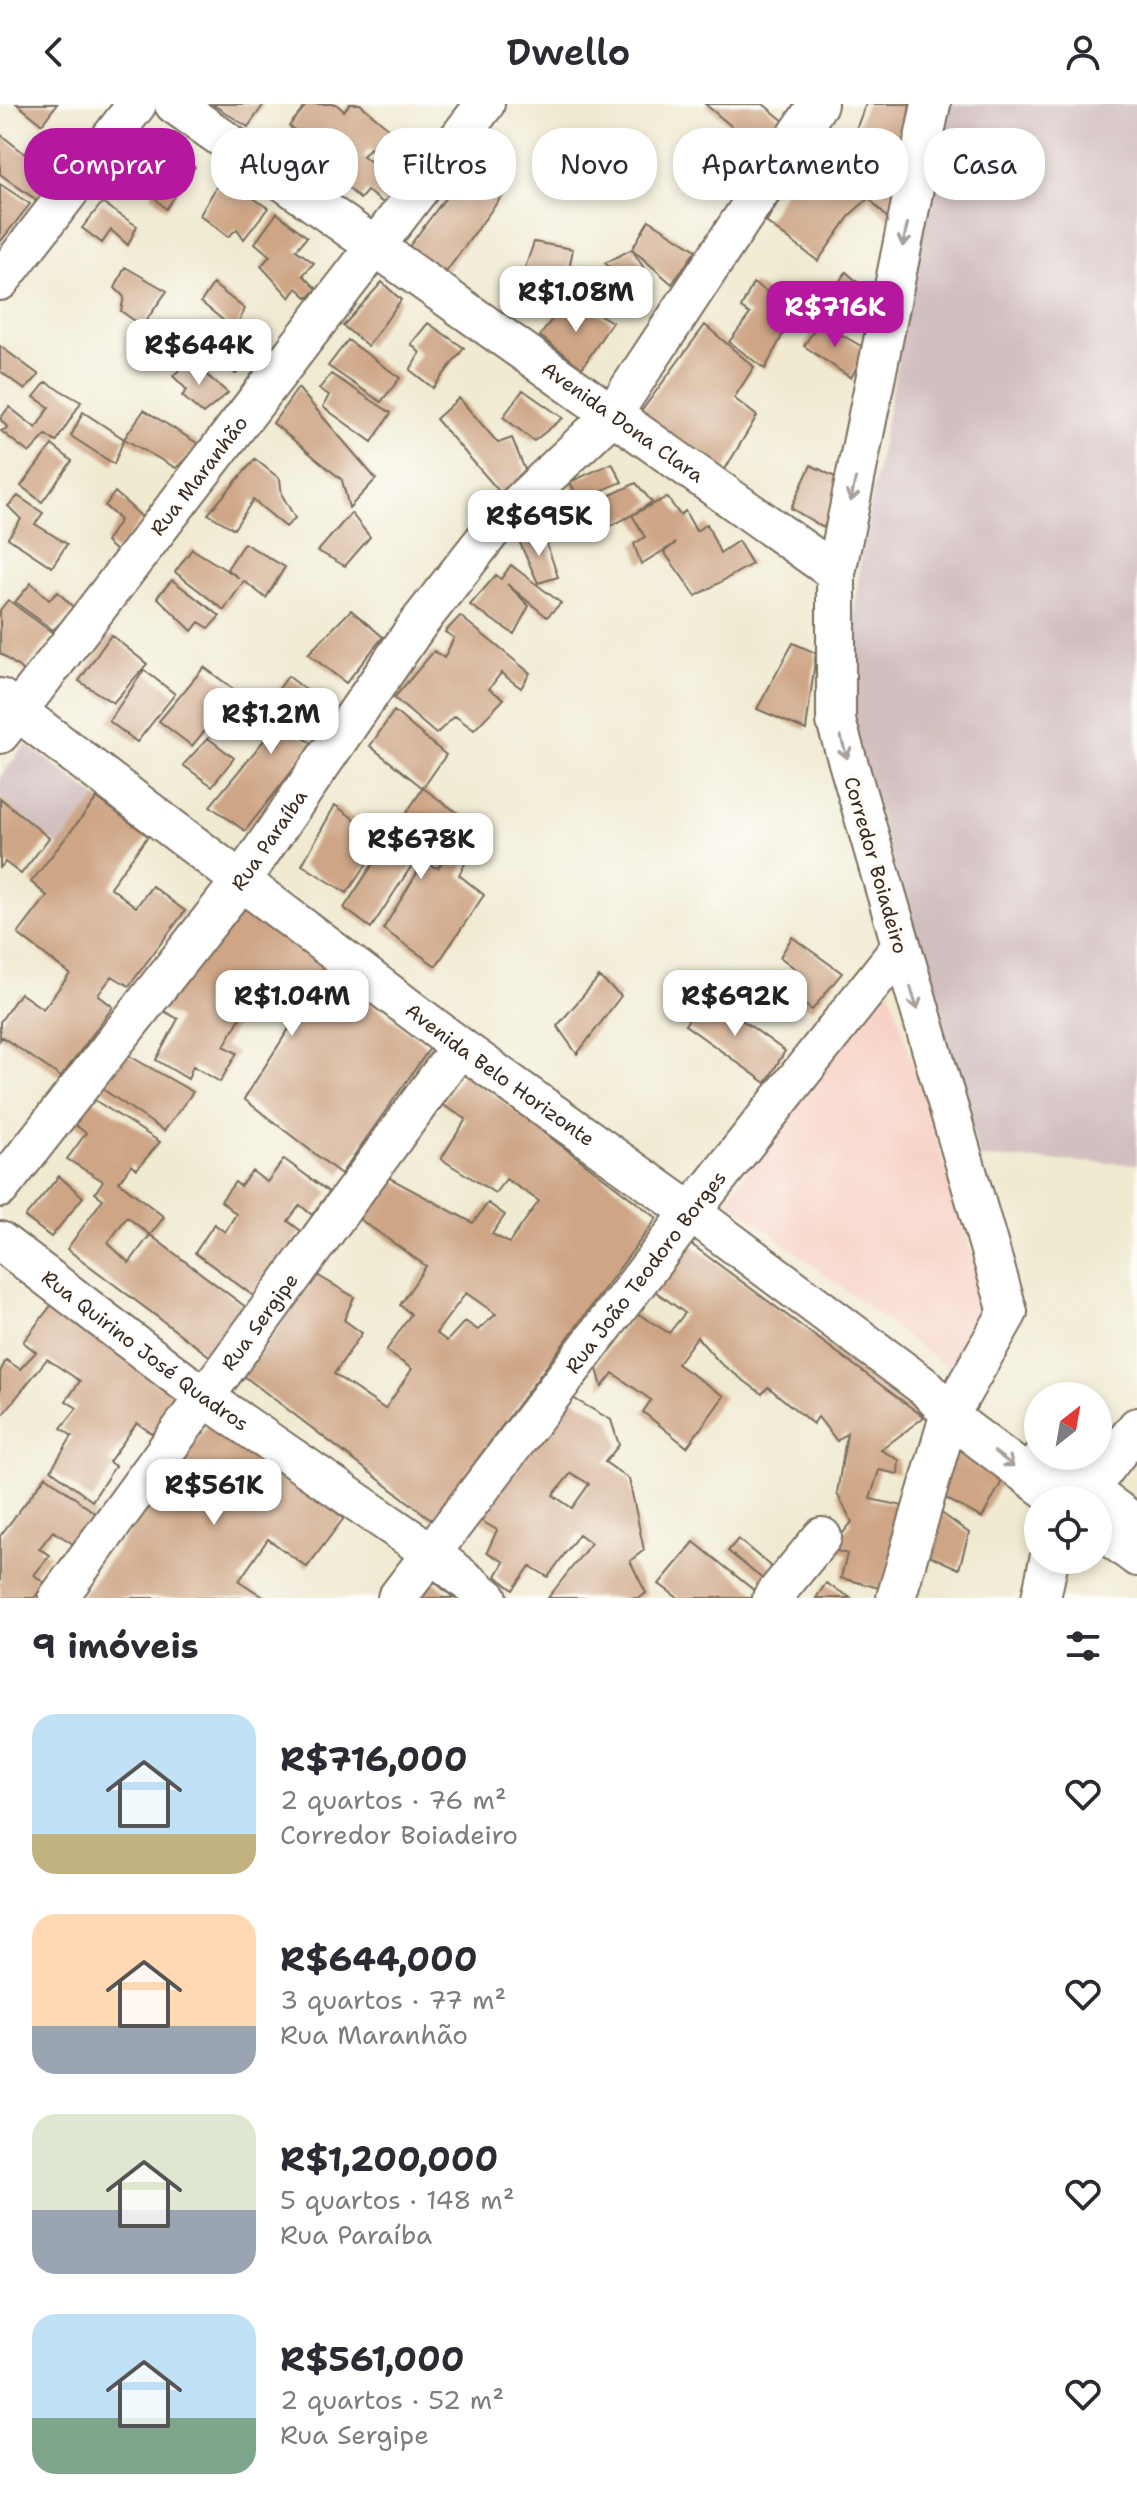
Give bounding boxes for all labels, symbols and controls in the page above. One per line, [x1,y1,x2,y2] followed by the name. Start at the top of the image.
[507,28,630,77] text: Dwello
[32,30,76,74] icon: back
[1061,30,1105,74] icon: person
[24,128,195,200] chip: Comprar
[211,128,358,200] chip: Alugar
[374,128,516,200] chip: Filtros
[532,128,657,200] chip: Novo
[673,128,908,200] chip: Apartamento
[924,128,1045,200] chip: Casa
[896,222,911,248] one-way arrow
[502,266,650,334] pin: R$1.08M
[518,274,634,309] text: R$1.08M
[770,281,900,349] pin: R$716K
[785,289,885,324] text: R$716K
[134,319,264,387] pin: R$644K
[144,327,254,362] text: R$644K
[537,356,709,489] street label: Avenida Dona Clara
[144,410,253,541] street label: Rua Maranhão
[845,477,860,502] one-way arrow
[474,490,604,558] pin: R$695K
[486,498,592,533] text: R$695K
[206,688,336,756] pin: R$1.2M
[222,696,320,731] text: R$1.2M
[837,734,852,760] one-way arrow
[838,773,914,957] street label: Corredor Boiadeiro
[225,784,313,896] street label: Rua Paraíba
[356,813,486,881] pin: R$678K
[367,821,475,856] text: R$678K
[218,970,366,1038] pin: R$1.04M
[670,970,800,1038] pin: R$692K
[234,978,350,1013] text: R$1.04M
[681,978,789,1013] text: R$692K
[907,984,922,1010] one-way arrow
[400,997,600,1152] street label: Avenida Belo Horizonte
[560,1165,732,1379] street label: Rua João Teodoro Borges
[36,1264,254,1437] street label: Rua Quirino José Quadros
[215,1268,304,1376] street label: Rua Sergipe
[1024,1382,1112,1470] north arrow
[1024,1382,1112,1574] map controls
[993,1450,1015,1467] one-way arrow
[149,1459,279,1527] pin: R$561K
[164,1467,264,1502] text: R$561K
[1024,1486,1112,1574] button: locate
[32,1623,199,1669] text: 9 imóveis
[1061,1624,1105,1668] icon: filters
[280,1736,468,1782] text: R$716,000
[96,1746,192,1842] icon: home
[1061,1772,1105,1816] icon: heart
[280,1782,507,1817] text: 2 quartos · 76 m²
[280,1817,518,1852] text: Corredor Boiadeiro
[280,1936,478,1982] text: R$644,000
[96,1946,192,2042] icon: home
[1061,1972,1105,2016] icon: heart
[280,1982,506,2017] text: 3 quartos · 77 m²
[280,2017,468,2052] text: Rua Maranhão
[280,2136,498,2182] text: R$1,200,000
[96,2146,192,2242] icon: home
[1061,2172,1105,2216] icon: heart
[280,2182,515,2217] text: 5 quartos · 148 m²
[280,2217,432,2252] text: Rua Paraíba
[280,2336,464,2382] text: R$561,000
[96,2346,192,2442] icon: home
[1061,2372,1105,2416] icon: heart
[280,2382,504,2417] text: 2 quartos · 52 m²
[280,2417,429,2452] text: Rua Sergipe

